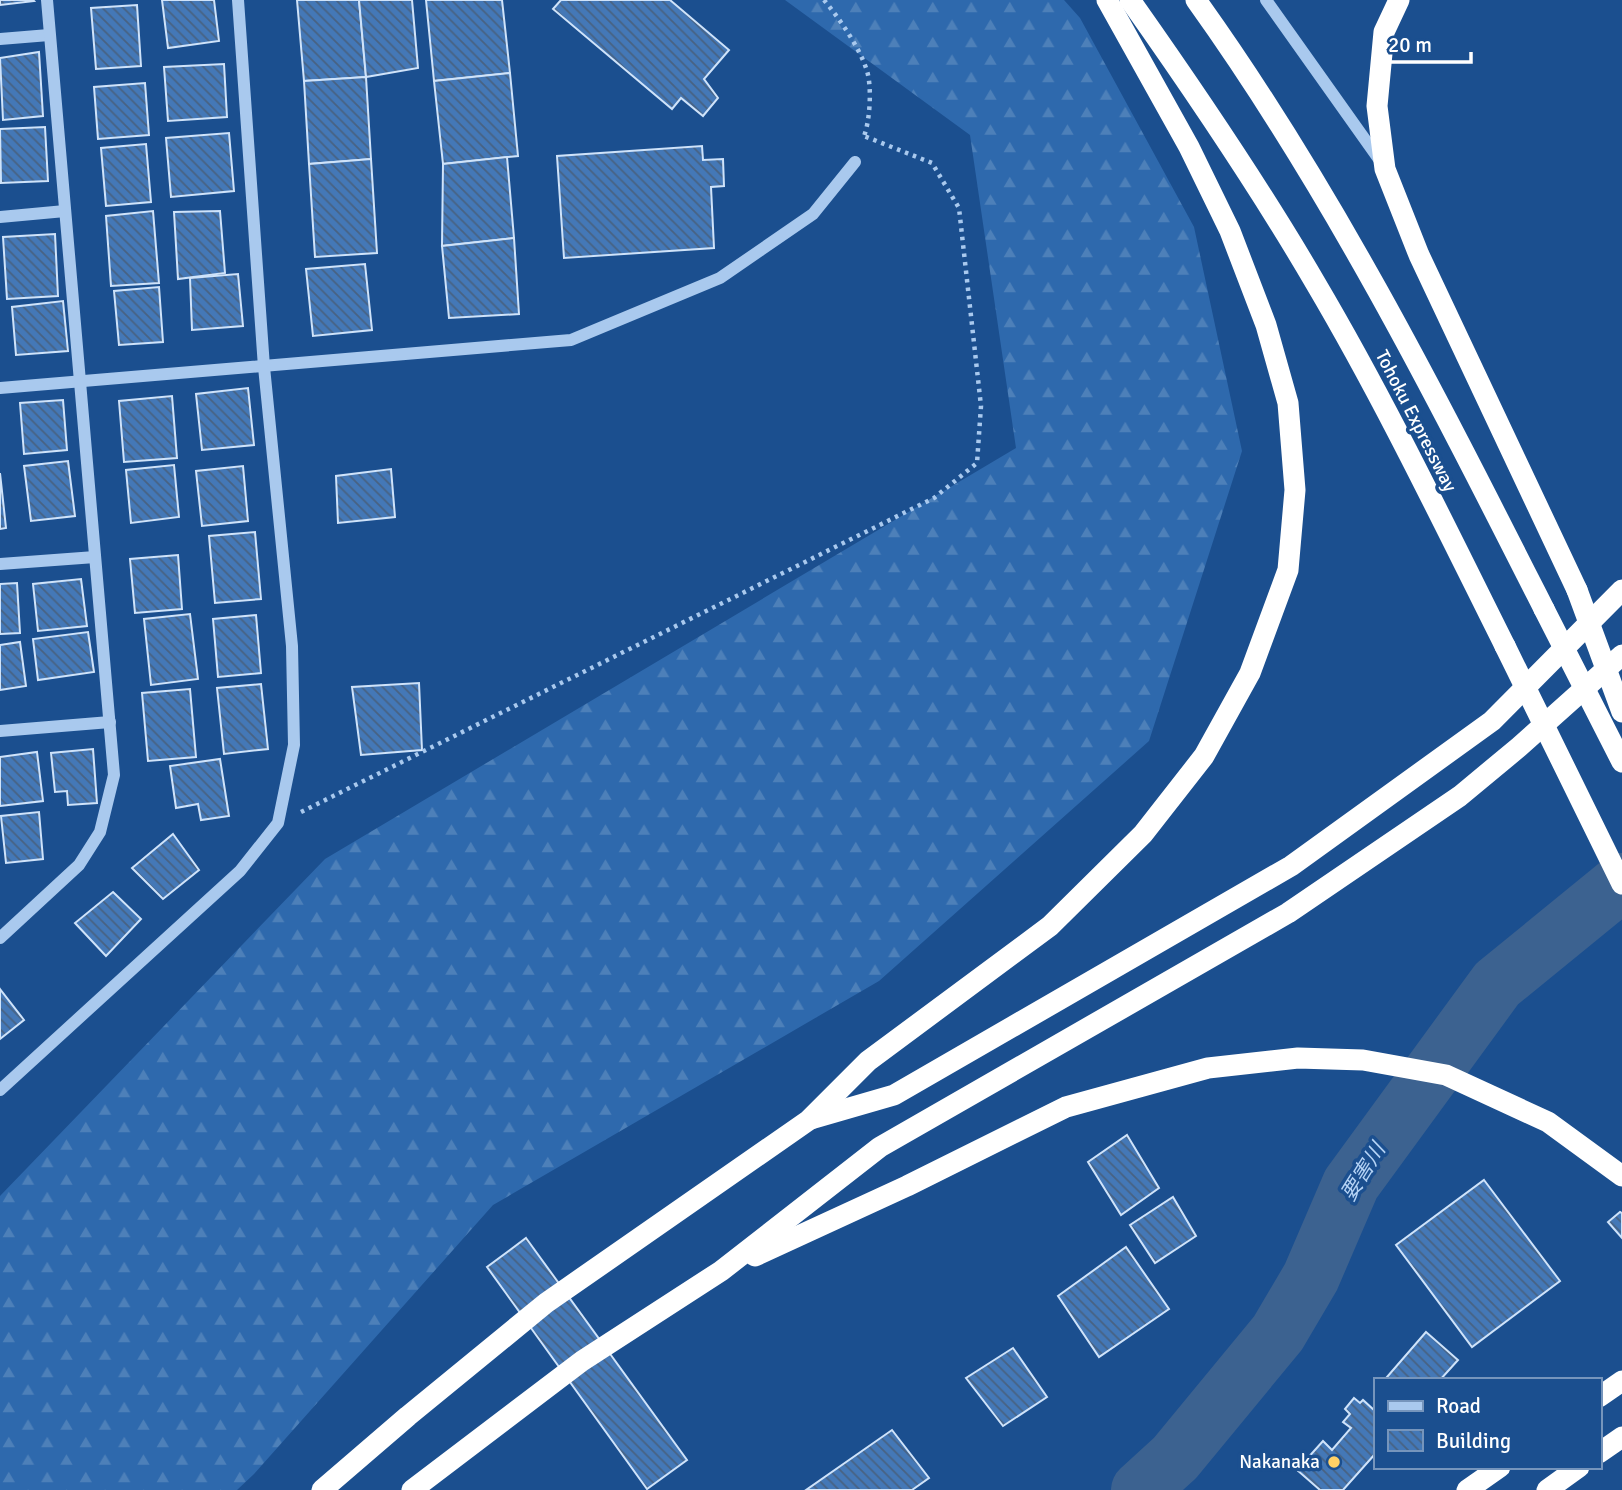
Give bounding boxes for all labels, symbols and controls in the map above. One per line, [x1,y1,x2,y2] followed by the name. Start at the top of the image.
[1377,21,1472,65] scale bar
[1388,32,1432,58] text: 20 m
[1370,346,1462,496] street label: Tohoku Expressway
[1335,1137,1392,1206] water label: 要害川
[1374,1378,1601,1469] legend
[1436,1393,1481,1419] text: Road
[1436,1428,1511,1454] text: Building
[1239,1450,1320,1474] place label: Nakanaka
[1326,1454,1342,1470] marker: Nakanaka

